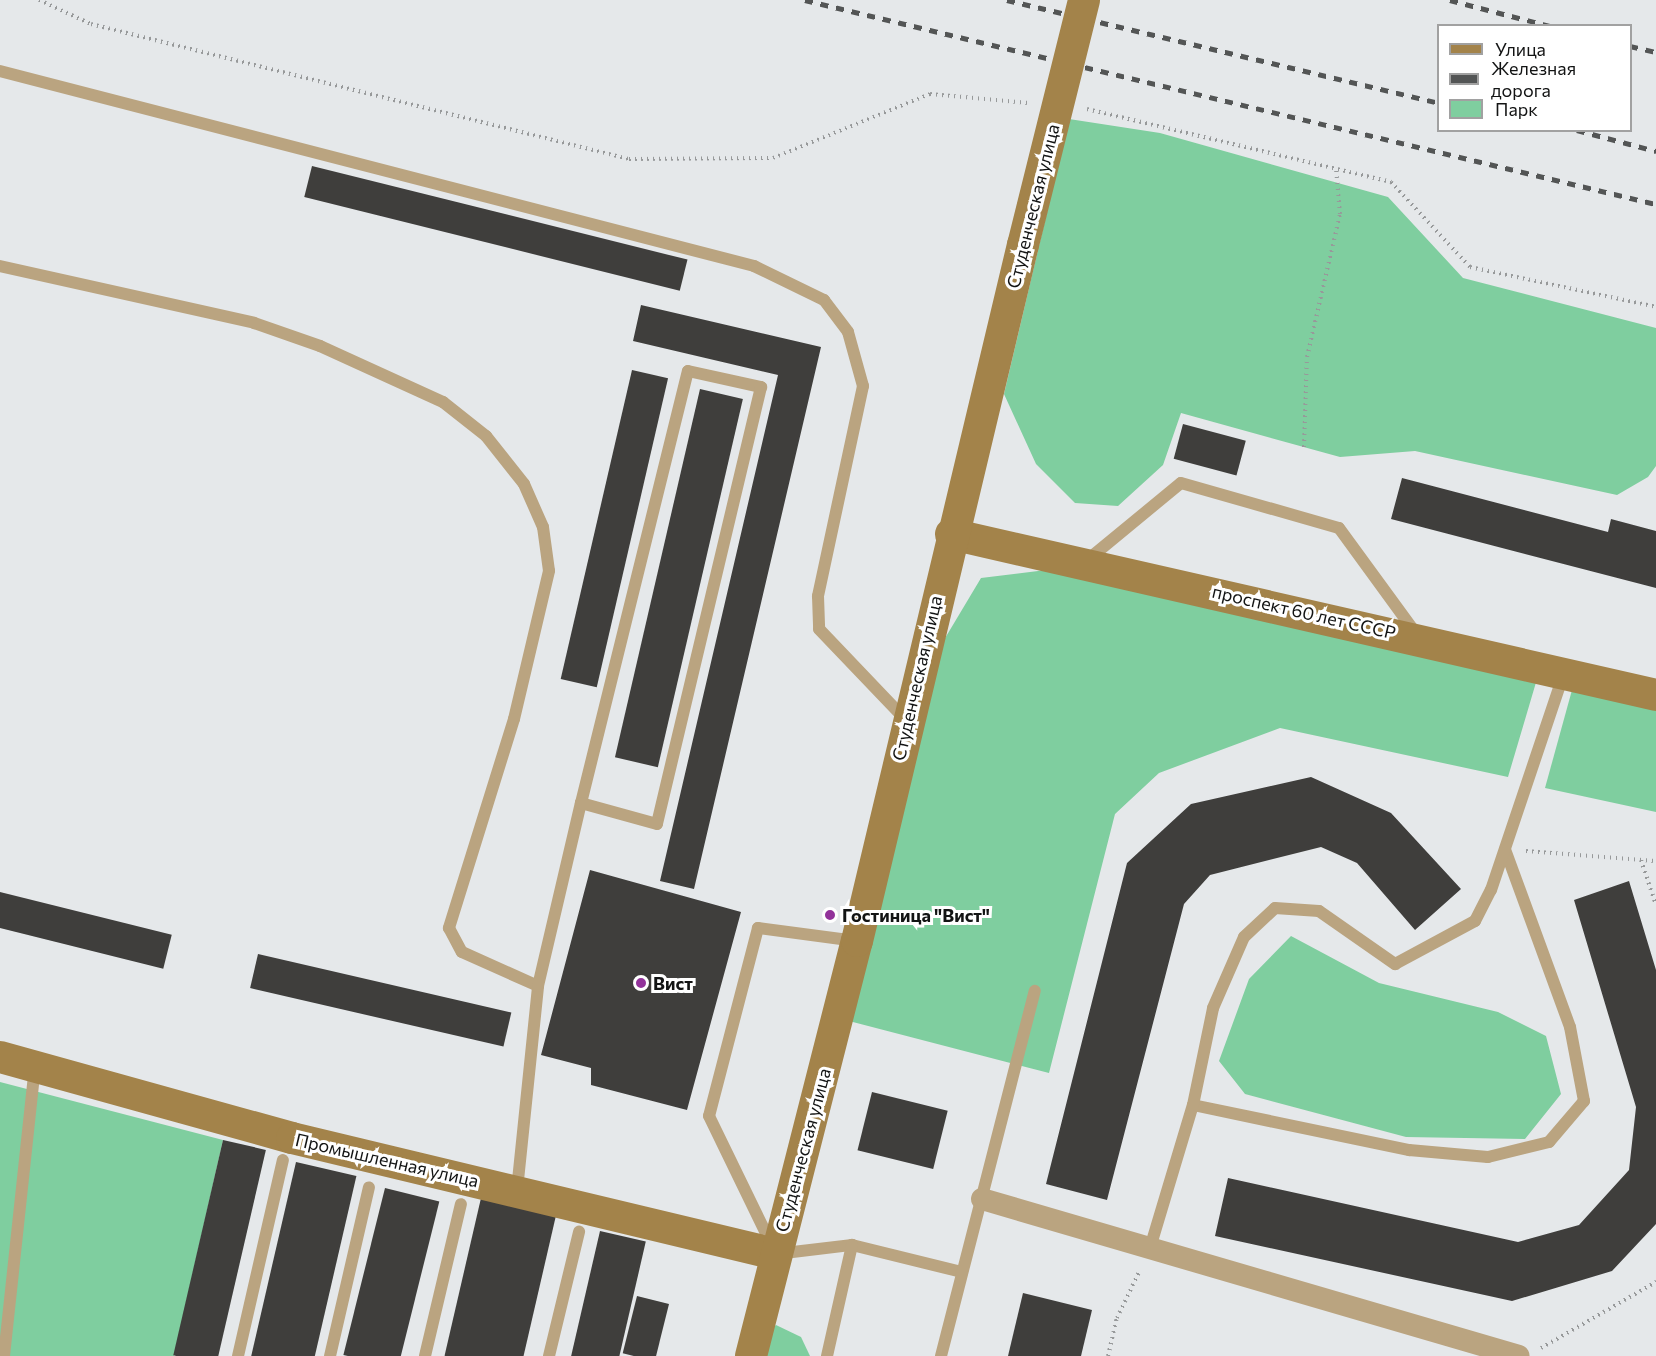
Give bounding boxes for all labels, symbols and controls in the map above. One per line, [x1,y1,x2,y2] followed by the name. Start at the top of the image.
[1437,24,1632,132] legend
[1495,38,1546,60] text: Улица
[1491,57,1576,101] text: Железная дорога
[1495,98,1538,120] text: Парк
[1002,122,1064,290] street label: Студенческая улица
[1210,580,1398,644] street label: проспект 60 лет СССР
[888,593,946,763] street label: Студенческая улица
[842,904,990,926] place label: Гостиница "Вист"
[823,908,837,922] marker: Гостиница "Вист"
[653,972,693,994] place label: Вист
[634,976,648,990] marker: Вист
[771,1066,835,1234] street label: Студенческая улица
[293,1128,481,1192] street label: Промышленная улица

